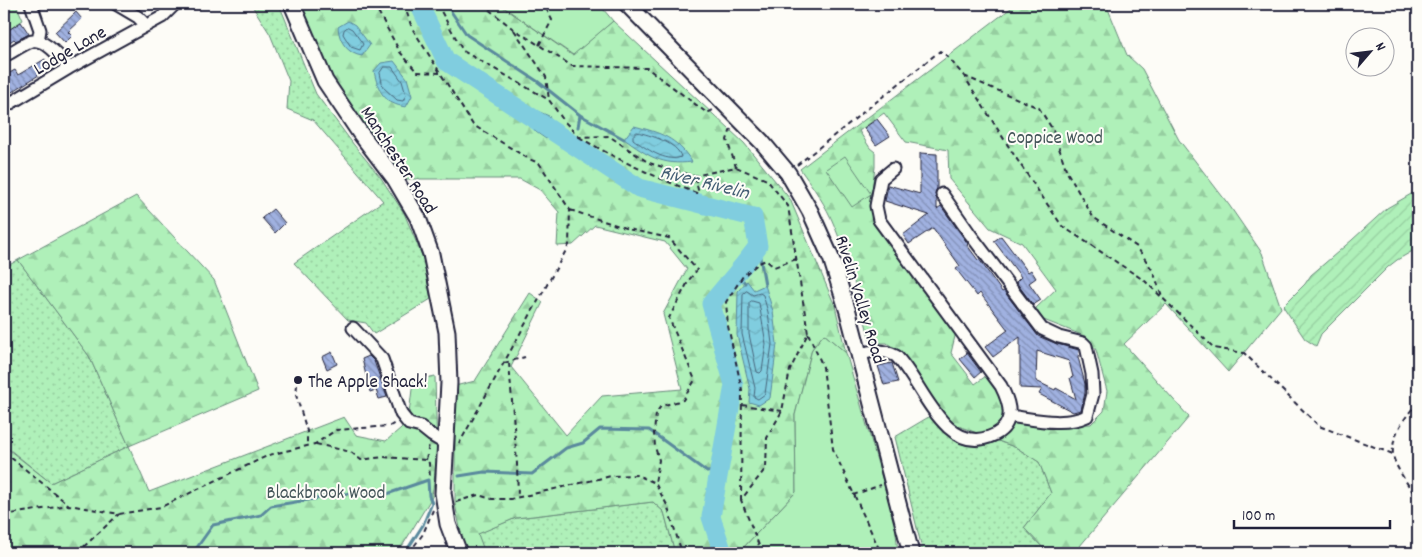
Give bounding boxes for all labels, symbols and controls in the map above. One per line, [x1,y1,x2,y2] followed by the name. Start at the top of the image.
[29,20,112,84] street label: Lodge Lane
[1344,28,1394,78] north arrow
[1369,39,1390,55] text: N
[352,102,442,220] street label: Manchester Road
[1007,126,1103,153] park label: Coppice Wood
[657,159,752,209] water label: River Rivelin
[826,232,891,368] street label: Rivelin Valley Road
[308,370,428,397] place label: The Apple Shack!
[292,374,304,386] marker: The Apple Shack!
[267,481,385,508] park label: Blackbrook Wood
[1234,497,1391,529] scale bar
[1242,506,1275,528] text: 100 m

